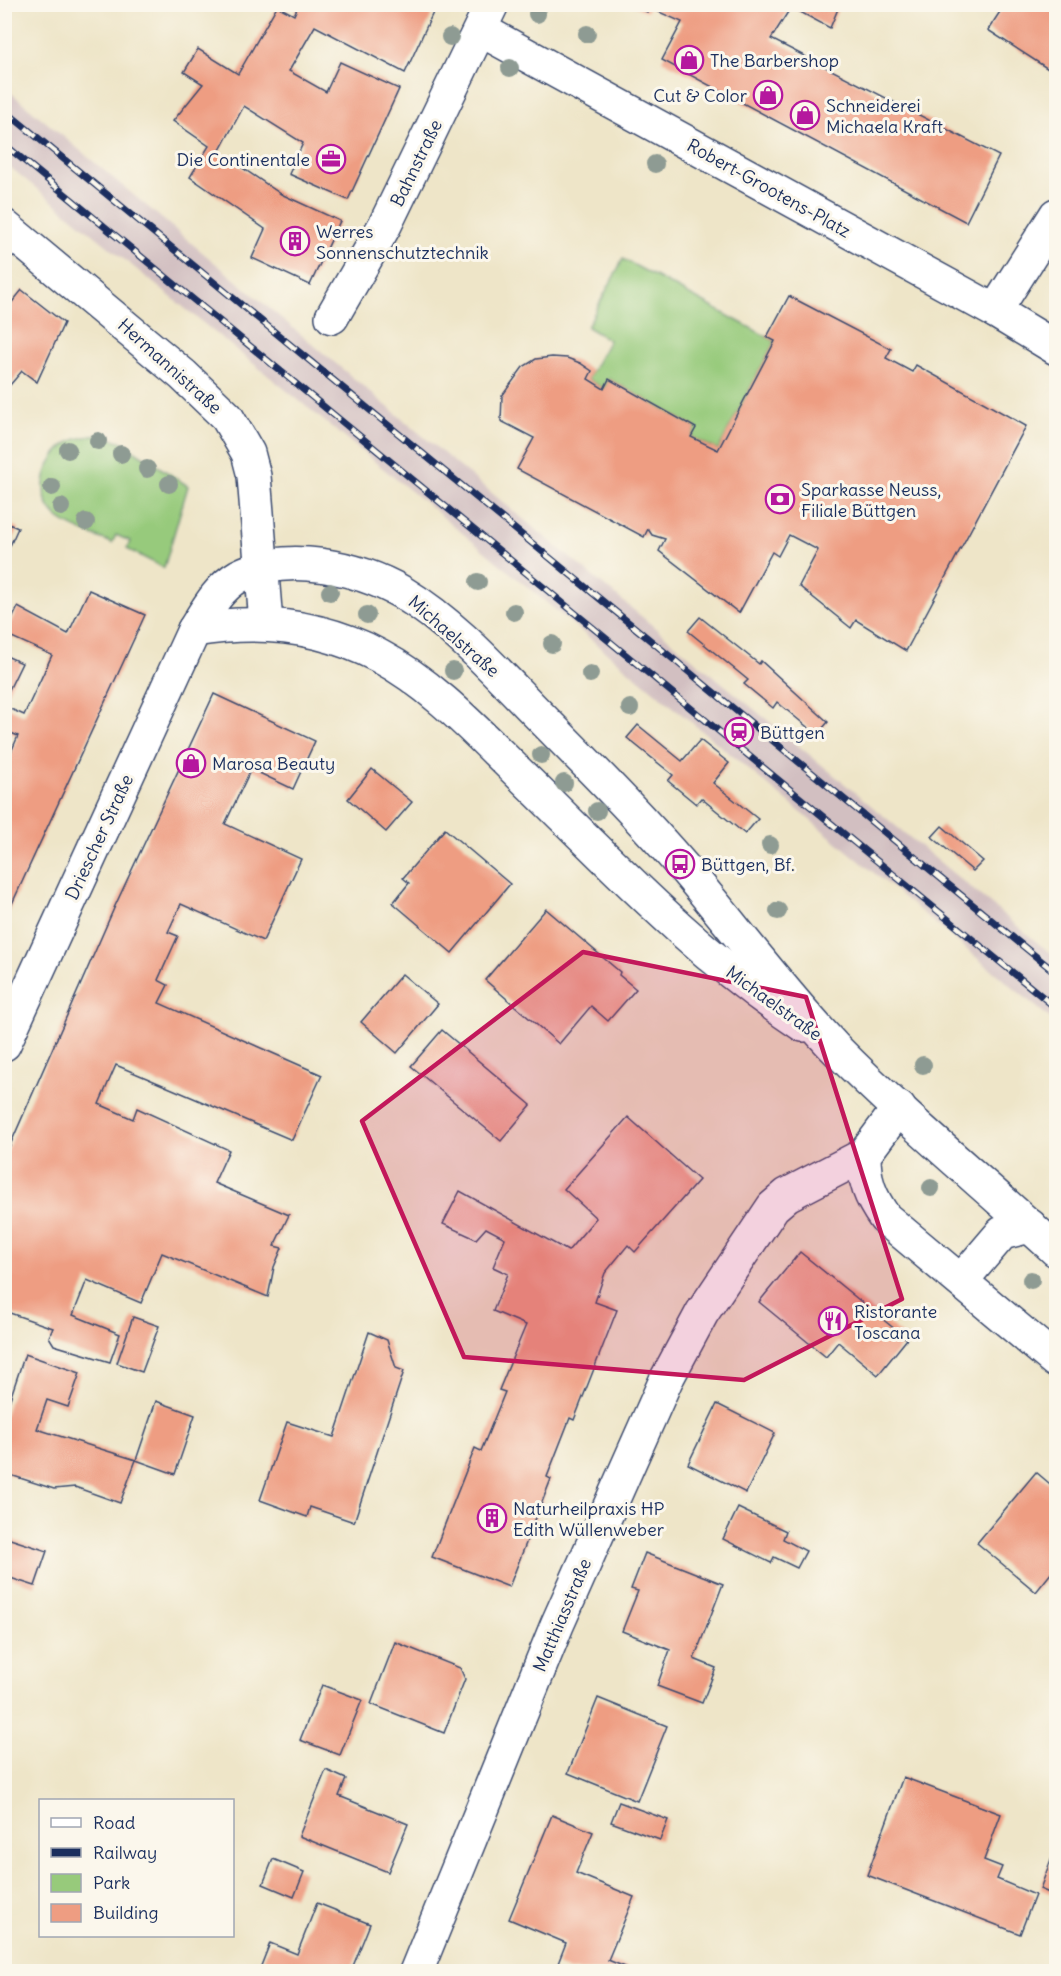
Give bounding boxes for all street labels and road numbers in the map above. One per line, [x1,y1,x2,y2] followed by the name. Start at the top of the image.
[385,116,447,210] street label: Bahnstraße
[683,133,855,243] street label: Robert-Grootens-Platz
[113,313,227,419] street label: Hermannistraße
[404,590,504,682] street label: Michaelstraße
[60,771,138,903] street label: Driescher Straße
[721,960,827,1046] street label: Michaelstraße
[528,1555,596,1675] street label: Matthiasstraße

